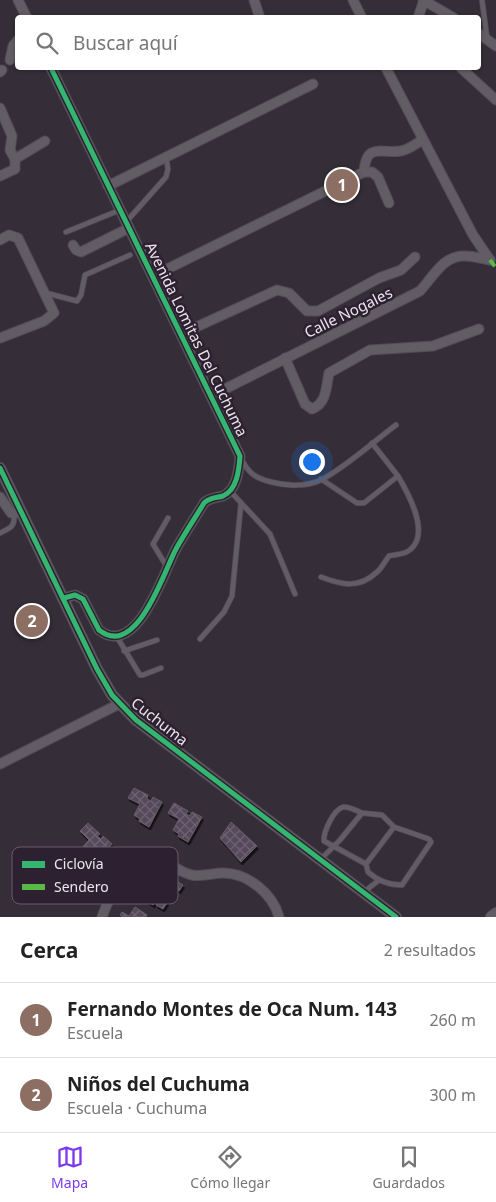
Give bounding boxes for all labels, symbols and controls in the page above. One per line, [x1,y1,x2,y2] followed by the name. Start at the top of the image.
[15,15,481,70] search box
[33,29,61,57] icon: search
[73,30,178,56] text: Buscar aquí
[326,166,358,204] pin: 1
[141,238,253,440] street label: Avenida Lomitas Del Cuchuma
[301,282,395,342] street label: Calle Nogales
[299,449,325,475] your location
[16,602,48,640] pin: 2
[127,693,193,749] street label: Cuchuma
[12,847,178,904] legend
[54,854,104,873] text: Ciclovía
[54,877,109,896] text: Sendero
[20,936,78,964] text: Cerca
[384,939,476,961] text: 2 resultados
[67,996,397,1022] text: Fernando Montes de Oca Num. 143
[31,1009,41,1031] text: 1
[429,1009,476,1031] text: 260 m
[67,1022,123,1044] text: Escuela
[67,1071,250,1097] text: Niños del Cuchuma
[31,1084,41,1106] text: 2
[429,1084,476,1106] text: 300 m
[67,1097,207,1119] text: Escuela · Cuchuma
[51,1143,88,1192] tab: Mapa
[190,1143,270,1192] tab: Cómo llegar
[372,1143,445,1192] tab: Guardados

